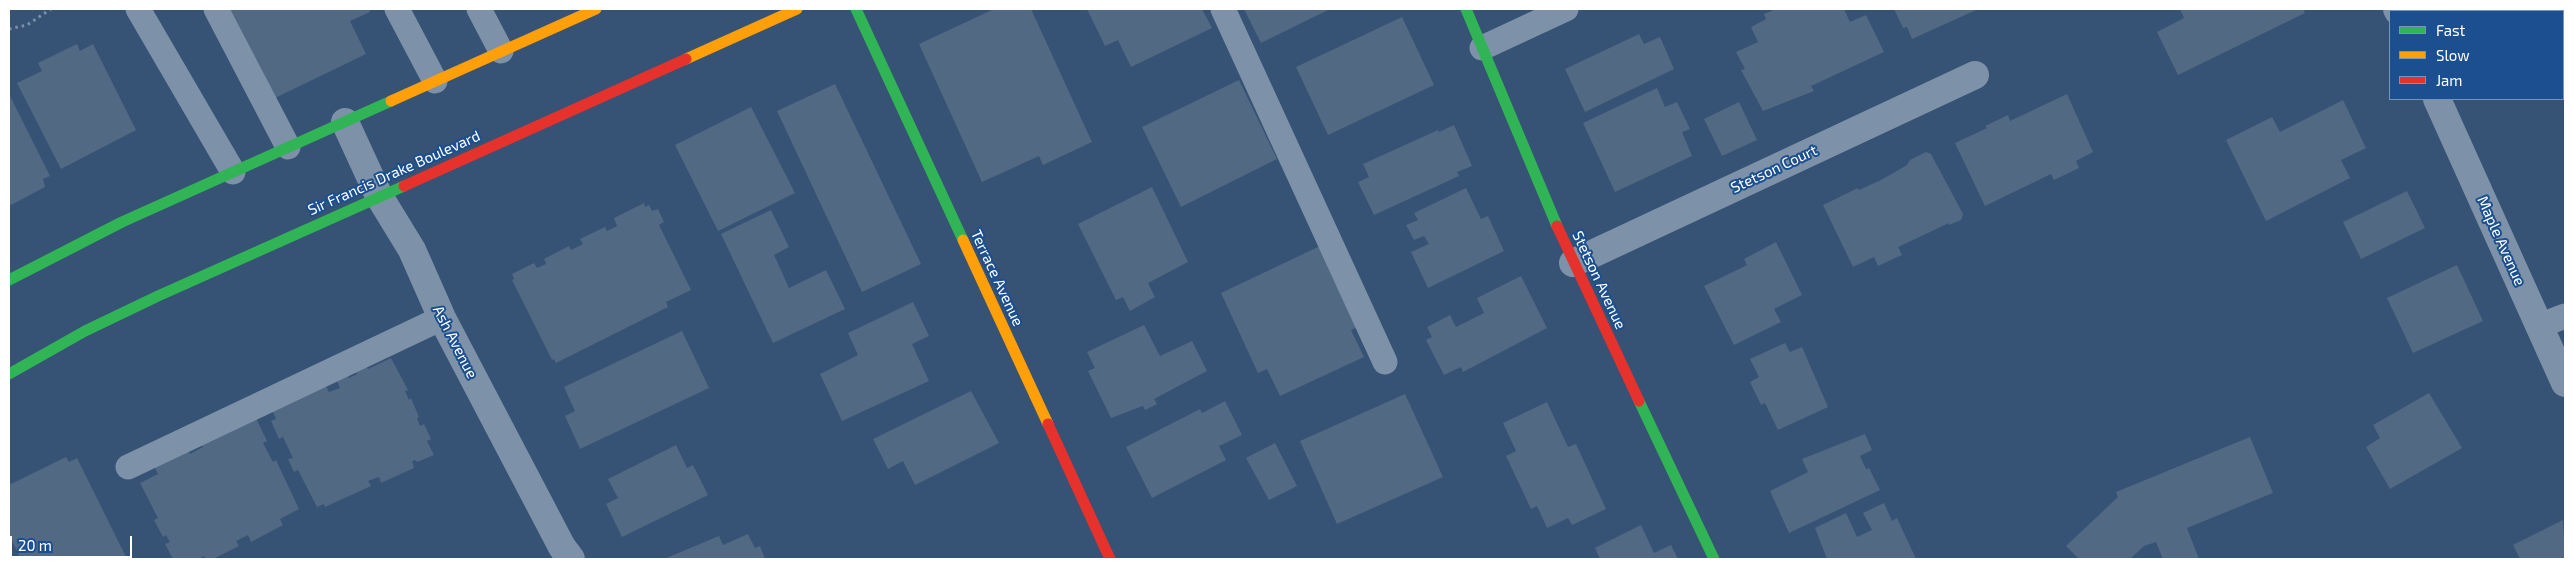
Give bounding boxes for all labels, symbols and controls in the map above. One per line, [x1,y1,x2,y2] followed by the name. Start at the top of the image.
[2389,10,2564,100] legend
[2436,21,2465,39] text: Fast
[2436,46,2470,64] text: Slow
[2436,71,2462,89] text: Jam
[305,127,483,219] street label: Sir Francis Drake Boulevard
[1728,141,1820,197] street label: Stetson Court
[2473,193,2529,289] street label: Maple Avenue
[967,227,1027,329] street label: Terrace Avenue
[1568,228,1630,332] street label: Stetson Avenue
[429,303,481,381] street label: Ash Avenue
[12,526,135,558] scale bar
[18,536,52,554] text: 20 m

